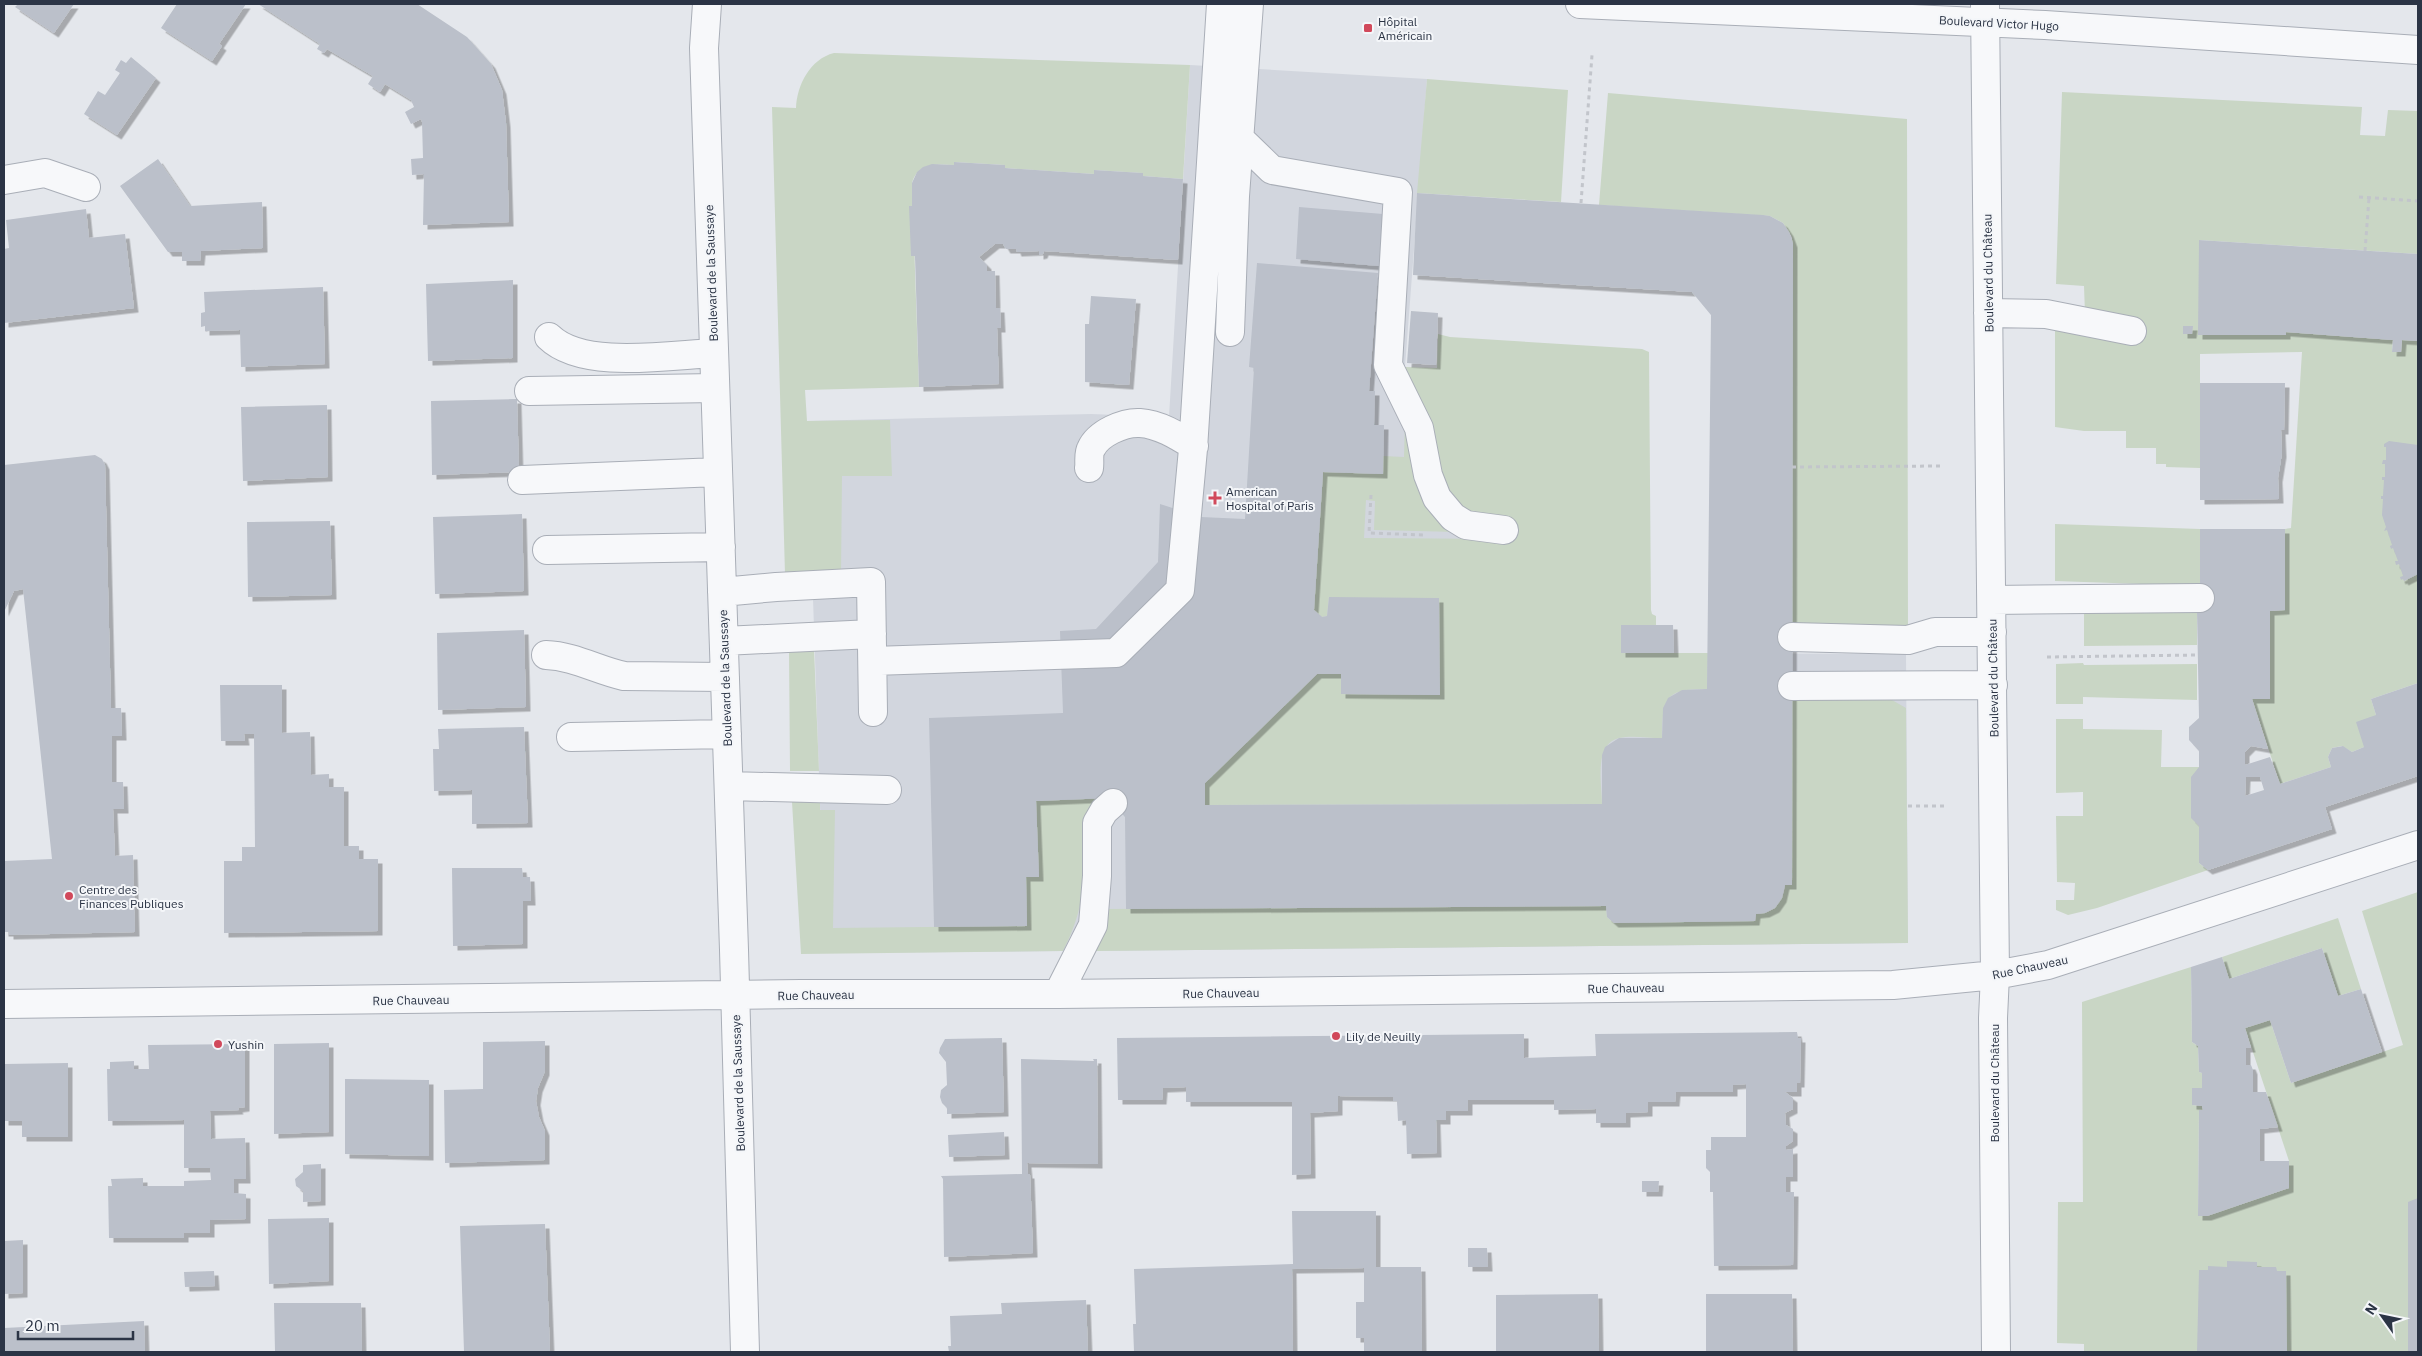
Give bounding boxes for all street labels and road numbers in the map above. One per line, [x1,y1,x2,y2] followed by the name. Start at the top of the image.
[1939,12,2060,34] street label: Boulevard Victor Hugo
[701,204,721,342] street label: Boulevard de la Saussaye
[1979,214,1997,332] street label: Boulevard du Château
[715,609,735,747] street label: Boulevard de la Saussaye
[1984,619,2002,737] street label: Boulevard du Château
[1991,952,2069,982] street label: Rue Chauveau
[1587,980,1665,996] street label: Rue Chauveau
[1182,985,1260,1001] street label: Rue Chauveau
[777,987,855,1003] street label: Rue Chauveau
[372,992,450,1008] street label: Rue Chauveau
[728,1014,748,1152] street label: Boulevard de la Saussaye
[1987,1024,2002,1142] street label: Boulevard du Château

